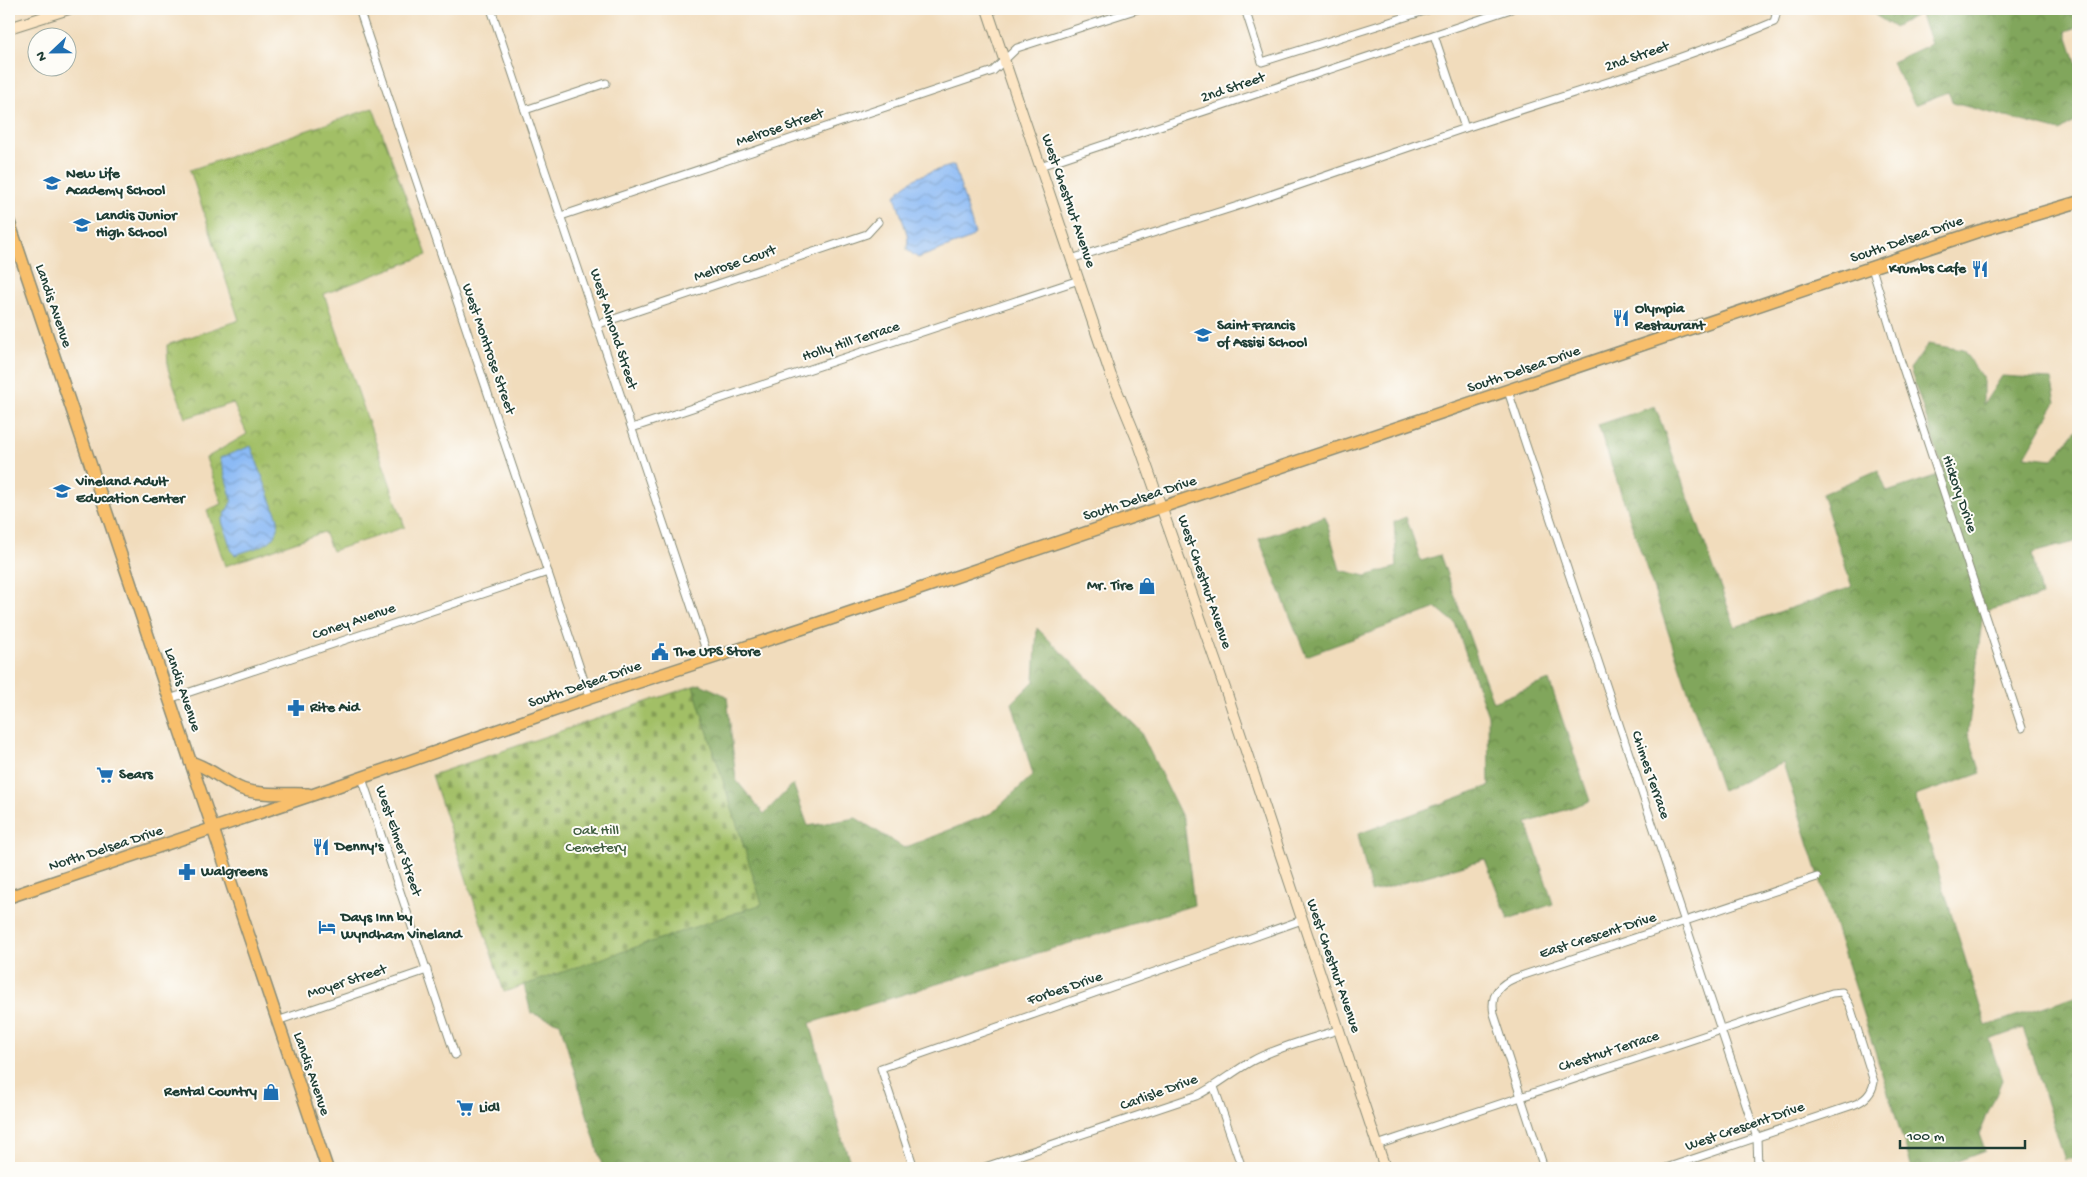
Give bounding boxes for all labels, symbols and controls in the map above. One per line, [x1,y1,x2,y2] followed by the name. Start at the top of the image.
[28,28,78,78] north arrow
[1602,37,1673,76] street label: 2nd Street
[33,49,52,63] text: N
[1198,68,1269,107] street label: 2nd Street
[734,104,828,151] street label: Melrose Street
[1037,132,1099,270] street label: West Chestnut Avenue
[65,165,166,200] place label: New Life Academy School
[42,173,62,193] school or university icon: New Life Academy School
[96,207,178,242] place label: Landis Junior High School
[1848,212,1966,268] street label: South Delsea Drive
[72,215,92,235] school or university icon: Landis Junior High School
[692,241,780,286] street label: Melrose Court
[1970,259,1990,279] restaurant icon: Krumbs Cafe
[1888,260,1967,278] place label: Krumbs Cafe
[30,262,76,350] street label: Landis Avenue
[585,266,642,393] street label: West Almond Street
[457,281,519,418] street label: West Montrose Street
[1634,300,1706,335] place label: Olympia Restaurant
[1611,308,1631,328] restaurant icon: Olympia Restaurant
[1216,317,1308,352] place label: Saint Francis of Assisi School
[800,318,902,366] street label: Holly Hill Terrace
[1193,325,1213,345] school or university icon: Saint Francis of Assisi School
[1465,342,1583,398] street label: South Delsea Drive
[1937,453,1981,535] street label: Hickory Drive
[1081,472,1199,526] street label: South Delsea Drive
[75,473,186,508] place label: Vineland Adult Education Center
[52,481,72,501] school or university icon: Vineland Adult Education Center
[1173,513,1235,651] street label: West Chestnut Avenue
[1137,576,1157,596] shop icon: Mr. Tire
[1087,577,1134,595] place label: Mr. Tire
[310,599,398,645] street label: Coney Avenue
[650,642,670,662] public building icon: The UPS Store
[673,643,762,661] place label: The UPS Store
[159,646,205,734] street label: Landis Avenue
[526,657,644,713] street label: South Delsea Drive
[286,698,306,718] pharmacy icon: Rite Aid
[309,699,362,717] place label: Rite Aid
[1626,728,1674,822] street label: Chimes Terrace
[95,765,115,785] supermarket icon: Sears
[119,766,154,784] place label: Sears
[371,783,426,900] street label: West Elmer Street
[46,822,166,876] street label: North Delsea Drive
[566,822,627,857] park label: Oak Hill Cemetery
[311,837,331,857] restaurant icon: Denny's
[333,838,385,856] place label: Denny's
[177,862,197,882] pharmacy icon: Walgreens
[200,863,269,881] place label: Walgreens
[1302,897,1364,1035] street label: West Chestnut Avenue
[339,909,464,944] place label: Days Inn by Wyndham Vineland
[1537,909,1659,963] street label: East Crescent Drive
[317,917,337,937] hotel icon: Days Inn by Wyndham Vineland
[305,960,391,1003] street label: Moyer Street
[1024,968,1105,1011] street label: Forbes Drive
[1556,1027,1662,1077] street label: Chestnut Terrace
[288,1030,334,1118] street label: Landis Avenue
[1118,1071,1200,1115] street label: Carlisle Drive
[261,1082,281,1102] shop icon: Rental Country
[163,1083,258,1101] place label: Rental Country
[455,1098,475,1118] supermarket icon: Lidl
[1683,1098,1807,1156] street label: West Crescent Drive
[479,1099,501,1117] place label: Lidl
[1900,1117,2024,1149] scale bar
[1906,1128,1945,1146] text: 100 m

